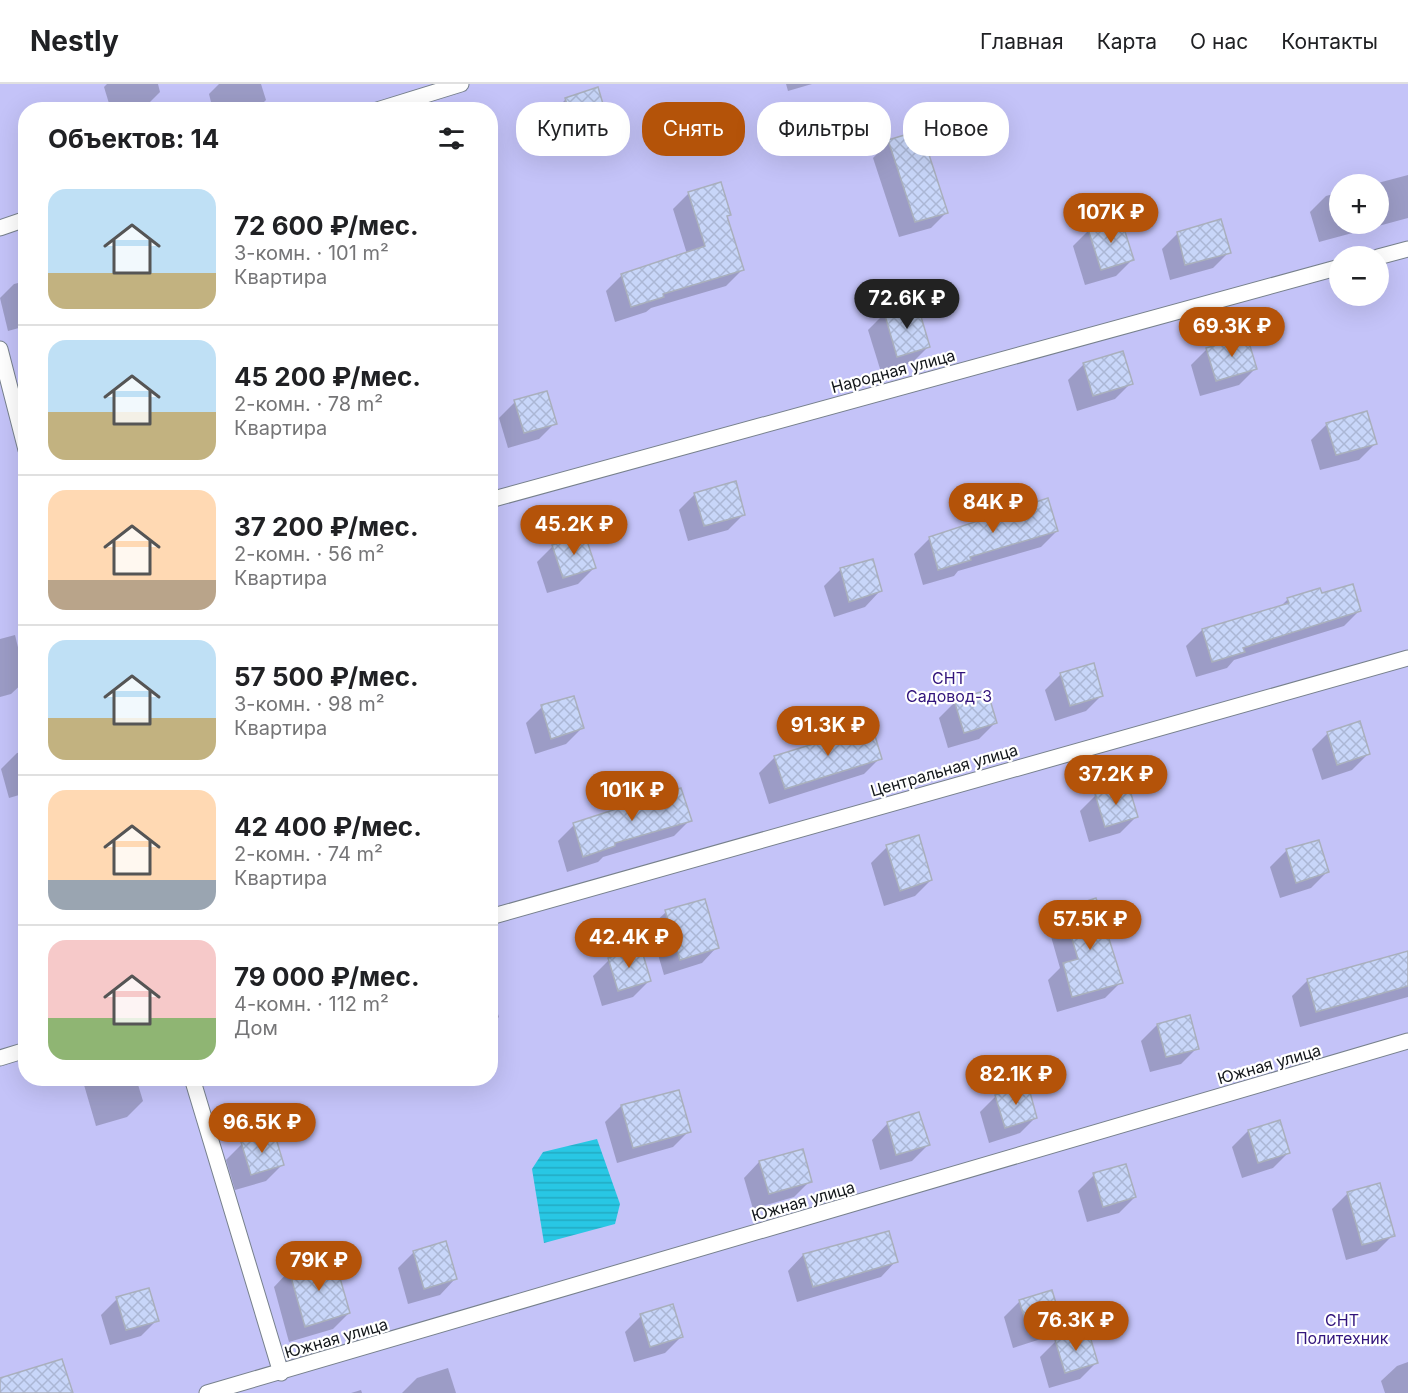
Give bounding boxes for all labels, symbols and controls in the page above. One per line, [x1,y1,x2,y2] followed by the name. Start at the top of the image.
[30,24,119,58] text: Nestly
[980,29,1064,54] text: Главная
[1097,29,1157,54] text: Карта
[1190,29,1248,54] text: О нас
[1281,29,1378,54] text: Контакты
[516,102,630,156] chip: Купить
[642,102,745,156] chip: Снять
[757,102,891,156] chip: Фильтры
[903,102,1009,156] chip: Новое
[435,122,468,155] icon: filters
[48,123,219,154] text: Объектов: 14
[1329,174,1389,306] map controls
[1329,174,1389,234] button: +
[1062,193,1160,244] pin: 107K ₽
[1077,200,1145,224] text: 107K ₽
[234,210,419,241] text: 72 600 ₽/мес.
[96,213,168,285] icon: home
[234,241,389,265] text: 3-комн. · 101 m²
[1329,246,1389,306] button: −
[234,265,327,289] text: Квартира
[852,279,962,330] pin: 72.6K ₽
[868,286,946,310] text: 72.6K ₽
[1177,307,1287,358] pin: 69.3K ₽
[1193,314,1271,338] text: 69.3K ₽
[829,345,957,397] street label: Народная улица
[234,361,421,392] text: 45 200 ₽/мес.
[96,364,168,436] icon: home
[234,392,383,416] text: 2-комн. · 78 m²
[234,416,327,440] text: Квартира
[951,483,1035,534] pin: 84K ₽
[963,490,1023,514] text: 84K ₽
[519,505,629,556] pin: 45.2K ₽
[234,511,419,542] text: 37 200 ₽/мес.
[534,512,614,536] text: 45.2K ₽
[96,514,168,586] icon: home
[234,542,384,566] text: 2-комн. · 56 m²
[234,566,327,590] text: Квартира
[234,661,419,692] text: 57 500 ₽/мес.
[96,664,168,736] icon: home
[906,668,992,706] park label: СНТ Садовод-3
[234,692,385,716] text: 3-комн. · 98 m²
[773,706,883,757] pin: 91.3K ₽
[791,713,865,737] text: 91.3K ₽
[234,716,327,740] text: Квартира
[868,739,1020,801] street label: Центральная улица
[1061,755,1171,806] pin: 37.2K ₽
[1078,762,1154,786] text: 37.2K ₽
[583,771,681,822] pin: 101K ₽
[600,778,664,802] text: 101K ₽
[234,811,422,842] text: 42 400 ₽/мес.
[96,814,168,886] icon: home
[234,842,383,866] text: 2-комн. · 74 m²
[234,866,327,890] text: Квартира
[1035,900,1145,951] pin: 57.5K ₽
[1052,907,1128,931] text: 57.5K ₽
[574,918,684,969] pin: 42.4K ₽
[589,925,669,949] text: 42.4K ₽
[234,961,420,992] text: 79 000 ₽/мес.
[96,964,168,1036] icon: home
[234,992,389,1016] text: 4-комн. · 112 m²
[234,1016,278,1040] text: Дом
[1215,1040,1323,1088] street label: Южная улица
[961,1055,1071,1106] pin: 82.1K ₽
[979,1062,1053,1086] text: 82.1K ₽
[207,1103,317,1154] pin: 96.5K ₽
[223,1110,301,1134] text: 96.5K ₽
[749,1177,857,1225] street label: Южная улица
[277,1241,361,1292] pin: 79K ₽
[290,1248,348,1272] text: 79K ₽
[1021,1301,1131,1352] pin: 76.3K ₽
[1038,1308,1114,1332] text: 76.3K ₽
[1296,1310,1389,1348] park label: СНТ Политехник
[282,1314,390,1362] street label: Южная улица

